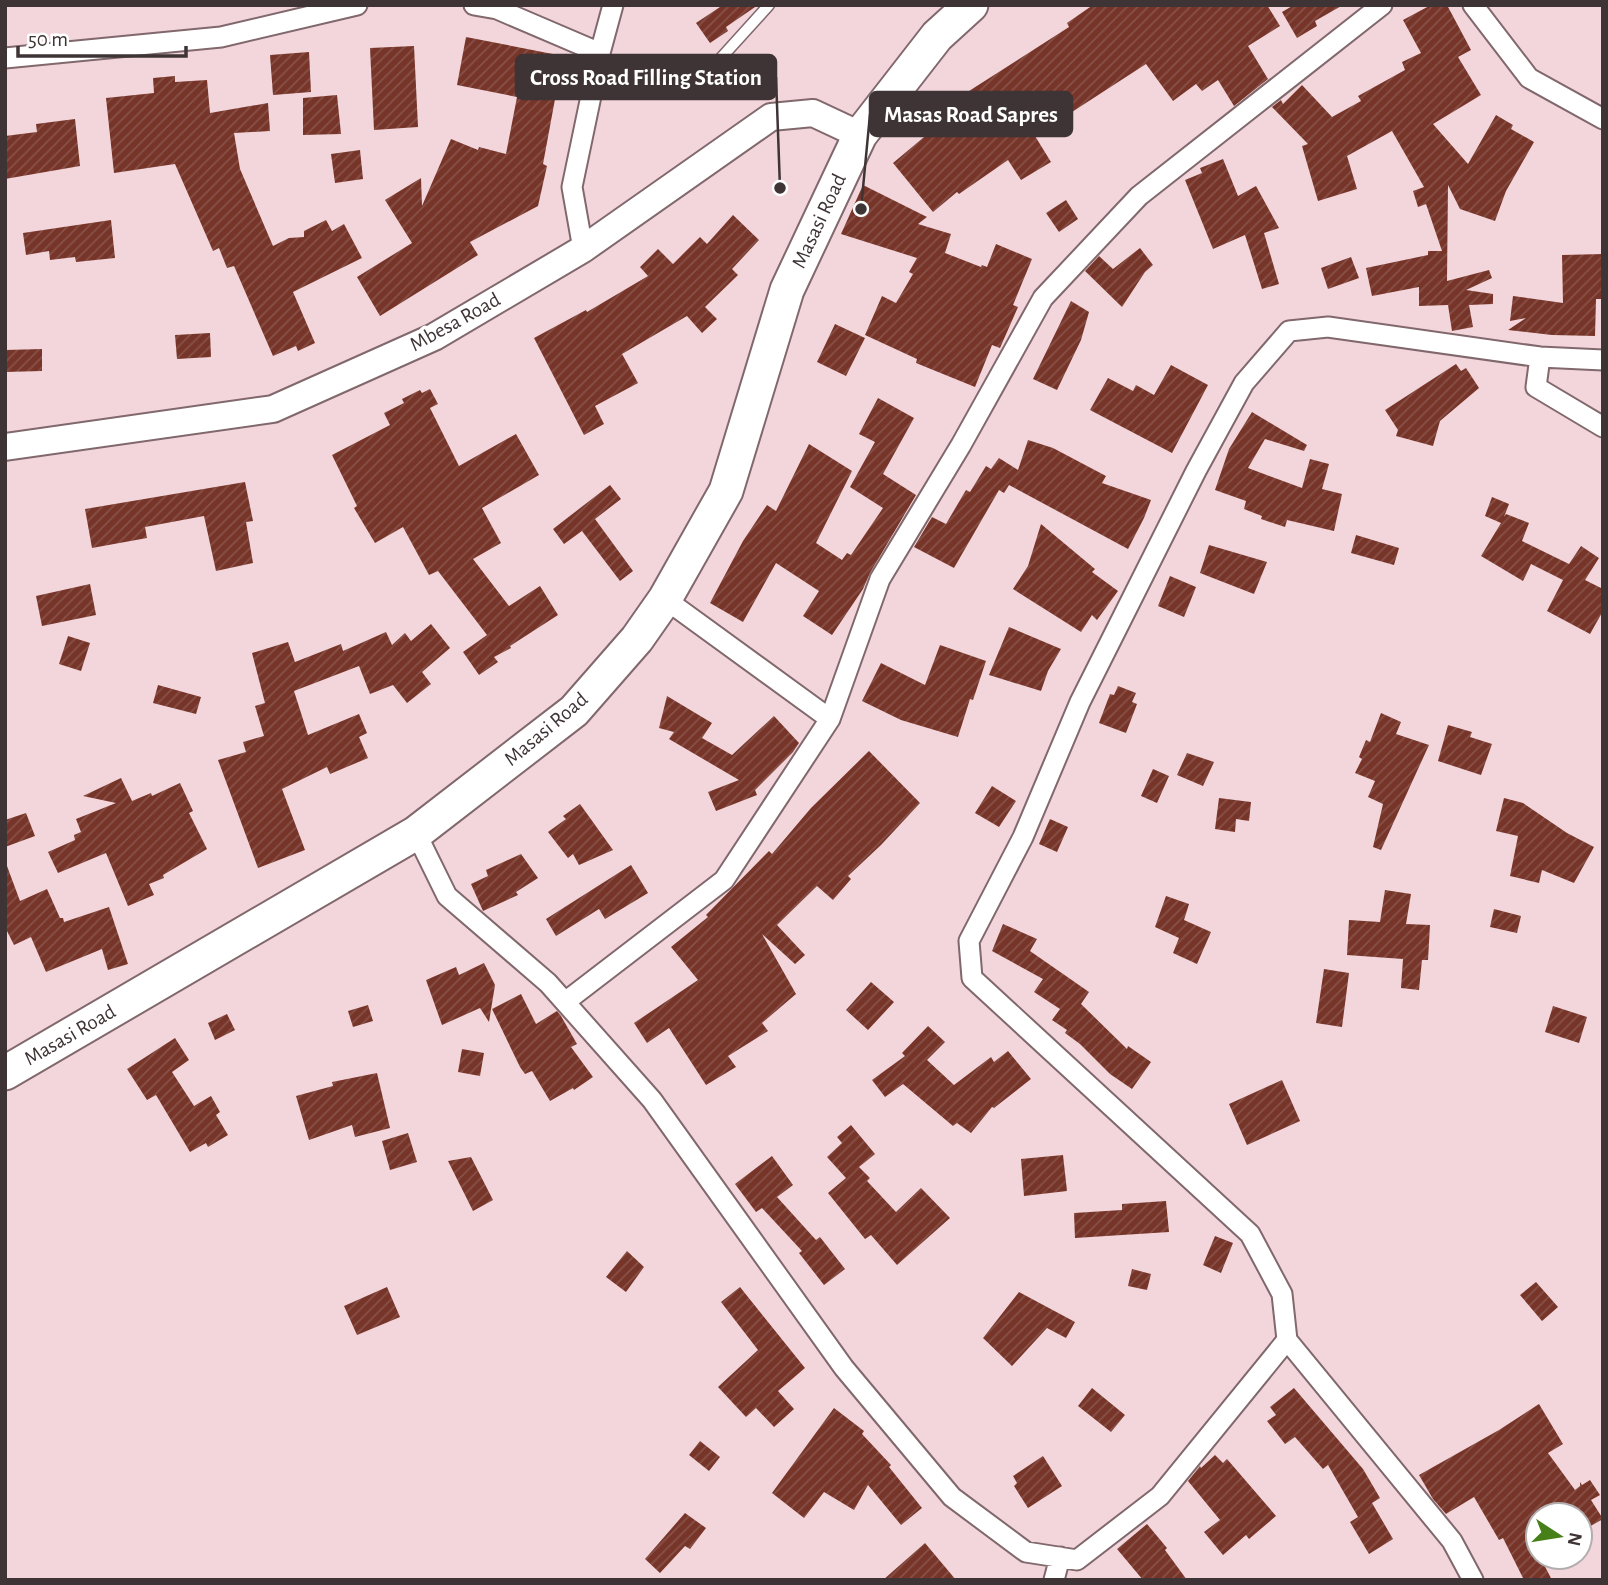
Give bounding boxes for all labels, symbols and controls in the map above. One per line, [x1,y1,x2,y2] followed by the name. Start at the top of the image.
[18,14,186,58] scale bar
[28,29,68,50] text: 50 m
[516,55,776,99] callout: Cross Road Filling Station
[530,67,762,90] text: Cross Road Filling Station
[870,92,1072,136] callout: Masas Road Sapres
[884,104,1058,127] text: Masas Road Sapres
[788,170,850,271] street label: Masasi Road
[406,289,504,355] street label: Mbesa Road
[500,688,592,770] street label: Masasi Road
[21,1000,119,1069] street label: Masasi Road
[1524,1501,1594,1571] north arrow
[1563,1531,1585,1548] text: N

